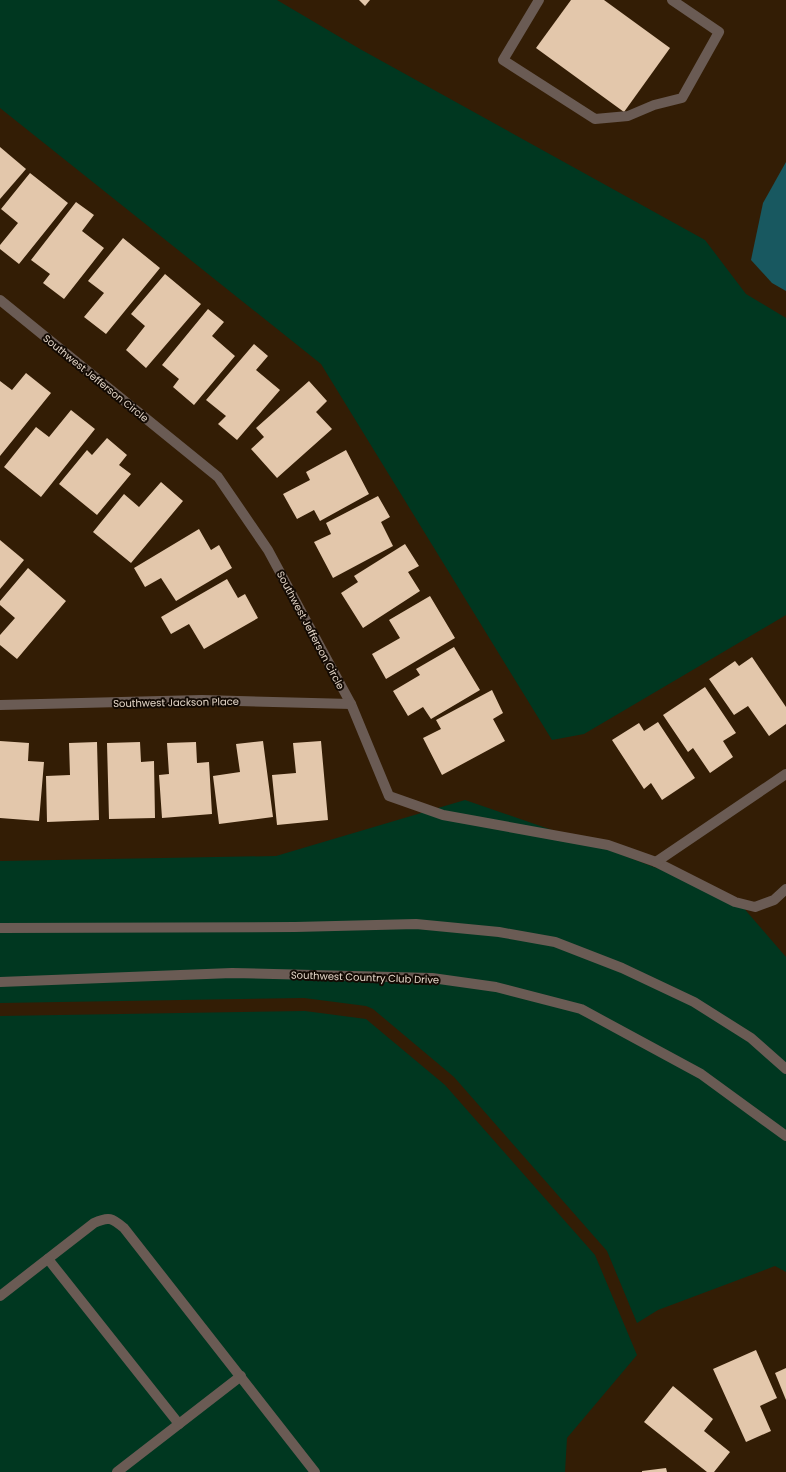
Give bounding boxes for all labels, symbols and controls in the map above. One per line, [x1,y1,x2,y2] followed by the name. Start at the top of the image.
[40,331,152,426] street label: Southwest Jefferson Circle
[273,568,348,692] street label: Southwest Jefferson Circle
[113,694,239,711] street label: Southwest Jackson Place
[291,967,439,988] street label: Southwest Country Club Drive

